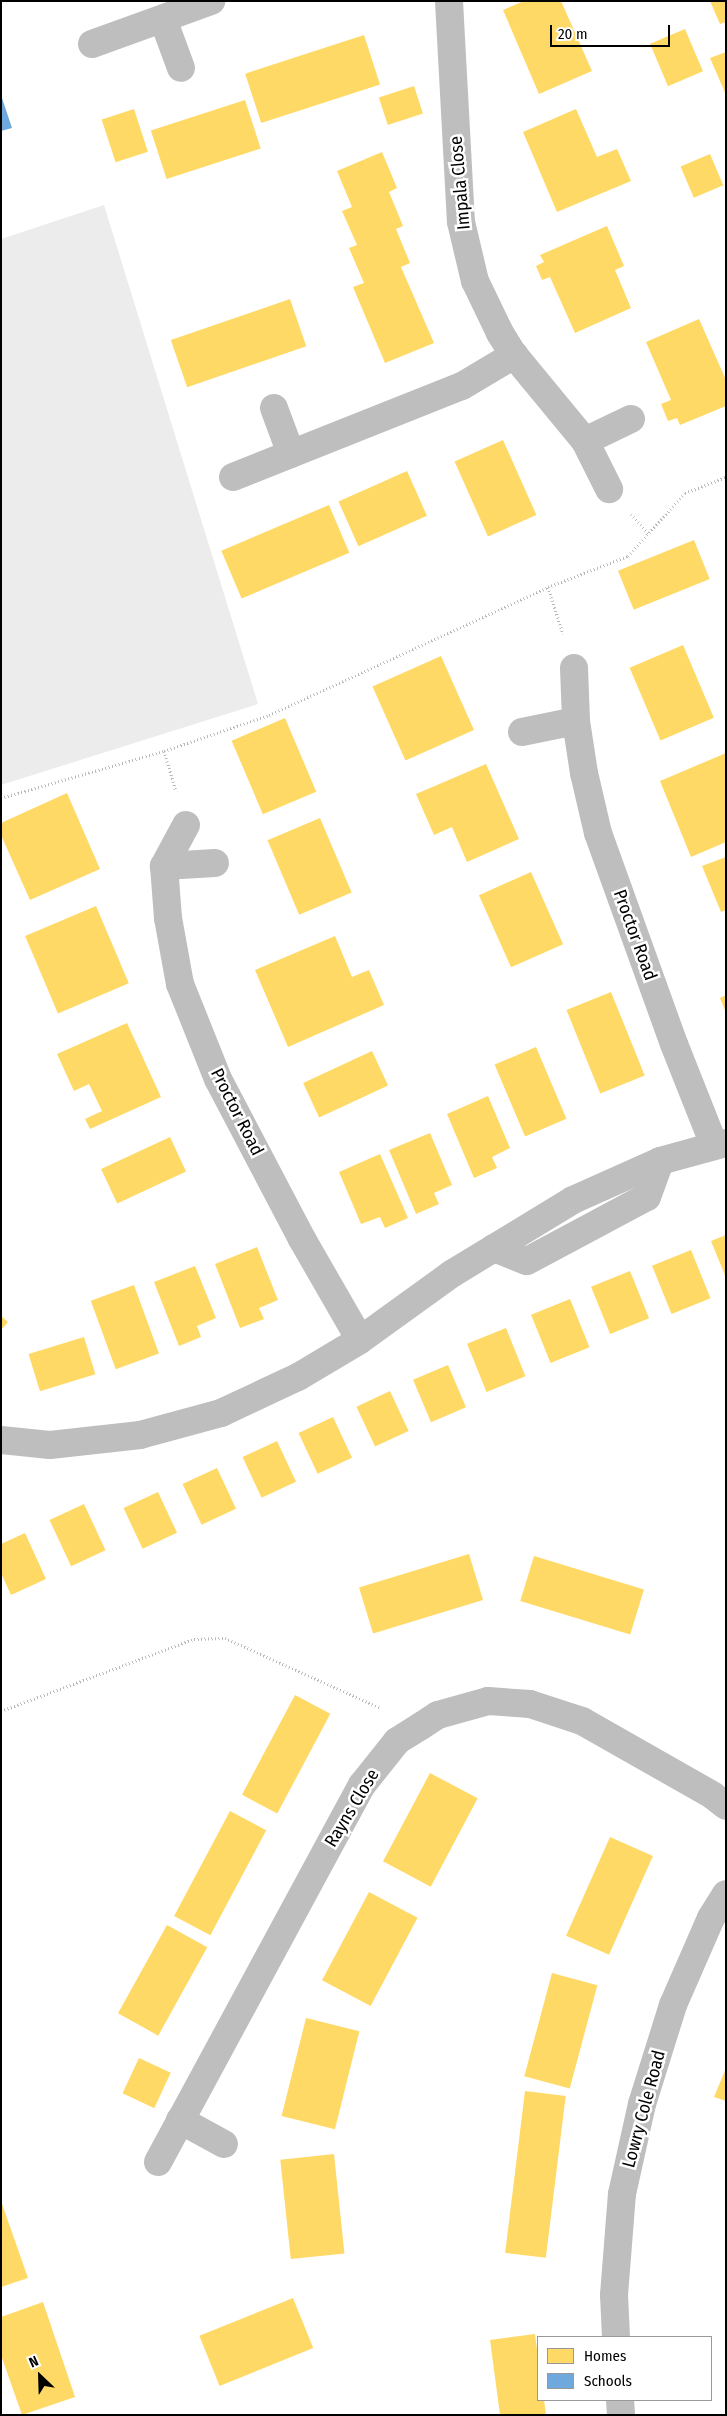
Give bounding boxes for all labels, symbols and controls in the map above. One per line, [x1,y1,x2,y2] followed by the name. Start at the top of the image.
[552,15,672,47] scale bar
[558,25,588,43] text: 20 m
[445,135,475,231] street label: Impala Close
[609,887,661,983] street label: Proctor Road
[206,1065,268,1159] street label: Proctor Road
[320,1765,384,1851] street label: Rayns Close
[618,2048,670,2170] street label: Lowry Cole Road
[537,2336,712,2401] legend
[584,2347,626,2365] text: Homes
[15,2351,65,2401] north arrow
[26,2352,41,2371] text: N
[584,2372,632,2390] text: Schools

